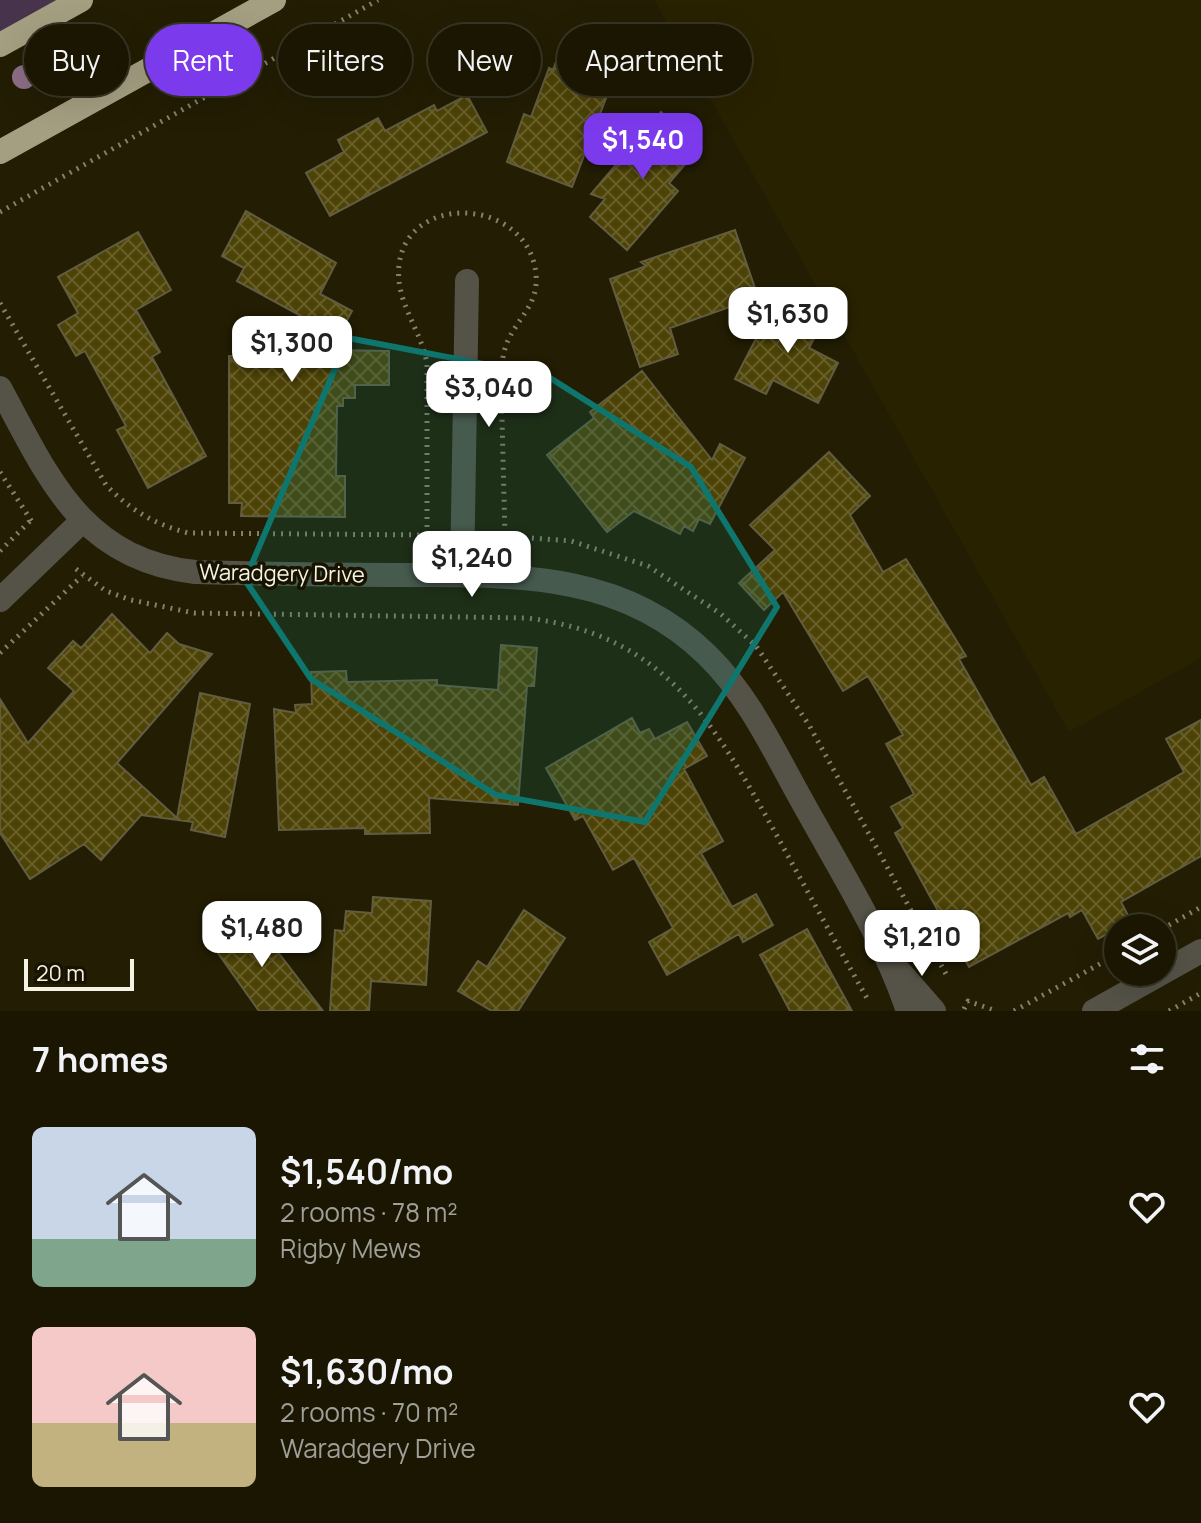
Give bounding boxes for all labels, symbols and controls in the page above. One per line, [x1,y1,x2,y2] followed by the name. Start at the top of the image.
[24,24,129,96] chip: Buy
[145,24,262,96] chip: Rent
[278,24,412,96] chip: Filters
[428,24,541,96] chip: New
[557,24,752,96] chip: Apartment
[578,113,708,181] pin: $1,540
[602,121,684,157] text: $1,540
[723,287,853,355] pin: $1,630
[747,295,829,331] text: $1,630
[227,316,357,384] pin: $1,300
[250,324,334,360] text: $1,300
[424,361,554,429] pin: $3,040
[444,369,534,405] text: $3,040
[407,531,537,599] pin: $1,240
[431,539,513,575] text: $1,240
[199,557,365,589] street label: Waradgery Drive
[197,901,327,969] pin: $1,480
[220,909,304,945] text: $1,480
[857,910,987,978] pin: $1,210
[1104,914,1176,986] map controls
[1104,914,1176,986] button: layers
[883,918,961,954] text: $1,210
[24,955,134,991] scale bar
[36,958,85,988] text: 20 m
[32,1036,168,1082] text: 7 homes
[1125,1037,1169,1081] icon: filters
[280,1148,453,1194] text: $1,540/mo
[96,1159,192,1255] icon: home
[1125,1185,1169,1229] icon: heart
[280,1194,458,1230] text: 2 rooms · 78 m²
[280,1230,421,1266] text: Rigby Mews
[280,1348,453,1394] text: $1,630/mo
[96,1359,192,1455] icon: home
[1125,1385,1169,1429] icon: heart
[280,1394,458,1430] text: 2 rooms · 70 m²
[280,1430,476,1466] text: Waradgery Drive

